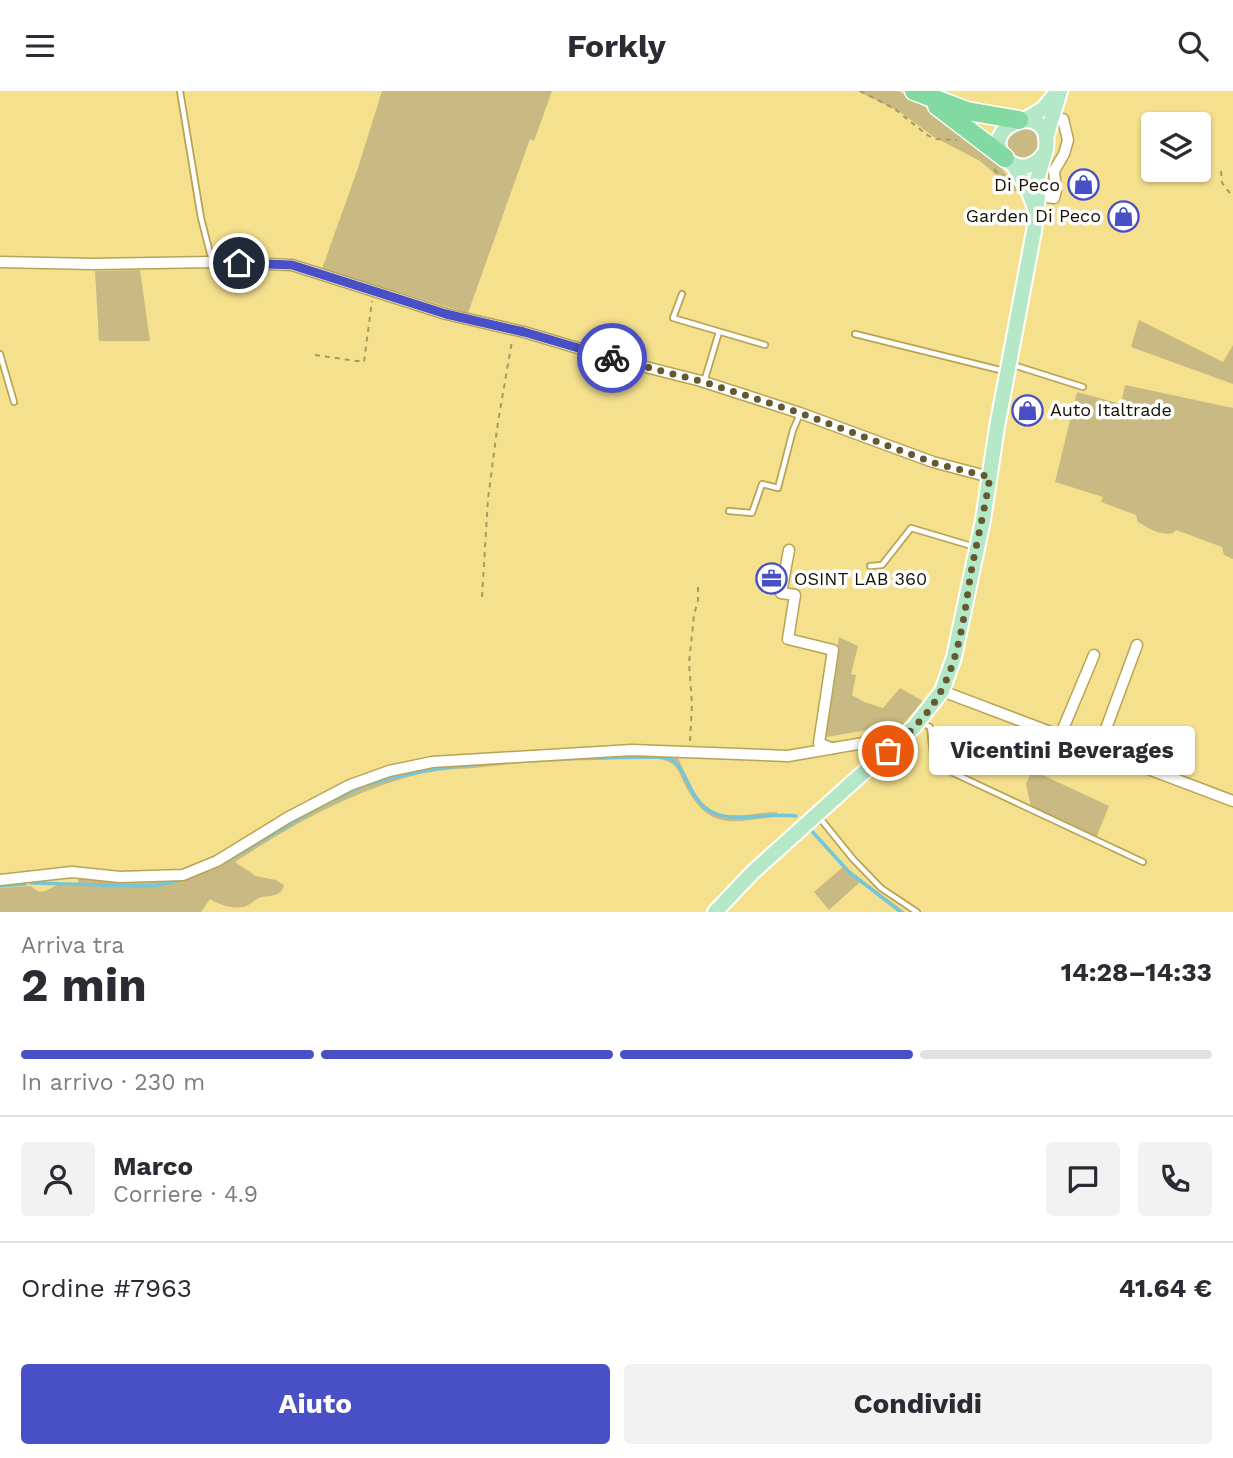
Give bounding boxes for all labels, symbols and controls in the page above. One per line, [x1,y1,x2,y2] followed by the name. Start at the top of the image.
[21,27,59,65] icon: menu
[567,27,666,65] text: Forkly
[1174,27,1212,65] icon: search
[1141,112,1211,182] map controls
[1141,112,1211,182] button: layers
[1066,168,1100,202] shop icon: Di Peco
[994,174,1060,195] place label: Di Peco
[1107,199,1141,233] shop icon: Garden Di Peco
[966,205,1101,226] place label: Garden Di Peco
[209,233,269,293] pin
[220,244,258,282] icon: home
[577,323,647,393] courier
[593,339,631,377] icon: bike
[1010,393,1044,427] shop icon: Auto Italtrade
[1050,399,1172,420] place label: Auto Italtrade
[754,562,788,596] office icon: OSINT LAB 360
[794,568,927,589] place label: OSINT LAB 360
[858,721,918,781] pin
[930,727,1196,775] callout: Vicentini Beverages
[869,732,907,770] icon: bag
[950,737,1174,764] text: Vicentini Beverages
[21,932,124,959] text: Arriva tra
[1061,957,1212,987] text: 14:28–14:33
[21,958,147,1012] text: 2 min
[21,1069,205,1096] text: In arrivo · 230 m
[21,1142,95,1216] button: person
[1046,1142,1120,1216] button: chat
[1138,1142,1212,1216] button: phone
[113,1151,193,1181] text: Marco
[113,1181,258,1208] text: Corriere · 4.9
[21,1273,192,1303] text: Ordine #7963
[1119,1273,1212,1303] text: 41.64 €
[21,1364,610,1444] button: Aiuto
[624,1364,1212,1444] button: Condividi

